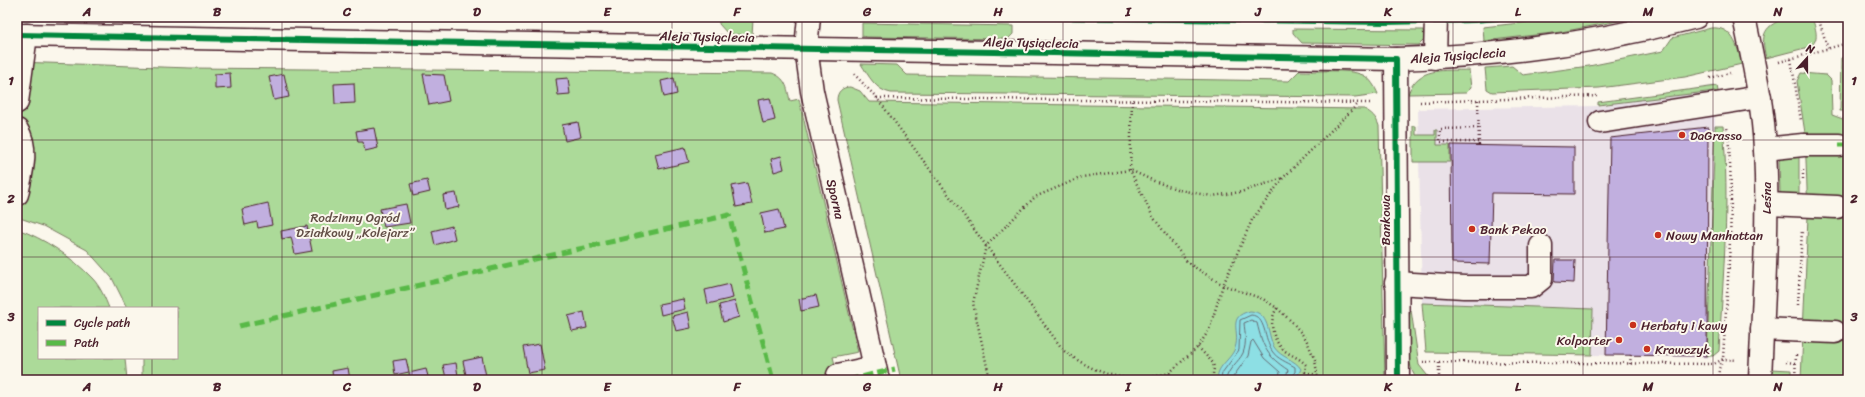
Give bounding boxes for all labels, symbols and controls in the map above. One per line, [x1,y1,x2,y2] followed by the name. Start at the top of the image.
[82,0,91,23] text: A
[213,0,222,23] text: B
[342,0,352,23] text: C
[473,0,481,23] text: D
[603,0,612,23] text: E
[732,0,741,23] text: F
[862,0,872,23] text: G
[992,0,1003,23] text: H
[1124,0,1132,23] text: I
[1254,0,1262,23] text: J
[1383,0,1393,23] text: K
[1515,0,1522,23] text: L
[1642,0,1654,23] text: M
[1772,0,1783,23] text: N
[658,24,755,49] street label: Aleja Tysiąclecia
[982,30,1079,55] street label: Aleja Tysiąclecia
[1787,38,1827,78] north arrow
[1803,39,1818,60] text: N
[1409,41,1507,70] street label: Aleja Tysiąclecia
[8,69,14,92] text: 1
[1851,69,1857,92] text: 1
[1690,124,1743,147] place label: DaGrasso
[1677,130,1687,140] marker: DaGrasso
[820,177,851,222] street label: Sporna
[1755,181,1778,214] street label: Leśna
[6,187,15,210] text: 2
[1849,187,1858,210] text: 2
[1374,194,1397,245] street label: Bankowa
[296,206,416,244] park label: Rodzinny Ogród Działkowy „Kolejarz”
[1480,218,1547,241] place label: Bank Pekao
[1467,224,1477,234] marker: Bank Pekao
[1666,224,1763,247] place label: Nowy Manhattan
[1653,230,1663,240] marker: Nowy Manhattan
[6,305,15,328] text: 3
[1849,305,1858,328] text: 3
[38,307,178,359] legend
[74,312,130,334] text: Cycle path
[1641,314,1727,337] place label: Herbaty i kawy
[1628,320,1638,330] marker: Herbaty i kawy
[1557,329,1612,352] place label: Kolporter
[74,332,99,354] text: Path
[1614,335,1624,345] marker: Kolporter
[1655,338,1710,361] place label: Krawczyk
[1642,344,1652,354] marker: Krawczyk
[82,375,91,397] text: A
[213,375,222,397] text: B
[342,375,352,397] text: C
[473,375,481,397] text: D
[603,375,612,397] text: E
[732,375,741,397] text: F
[862,375,872,397] text: G
[992,375,1003,397] text: H
[1124,375,1132,397] text: I
[1254,375,1262,397] text: J
[1383,375,1393,397] text: K
[1515,375,1522,397] text: L
[1642,375,1654,397] text: M
[1772,375,1783,397] text: N

